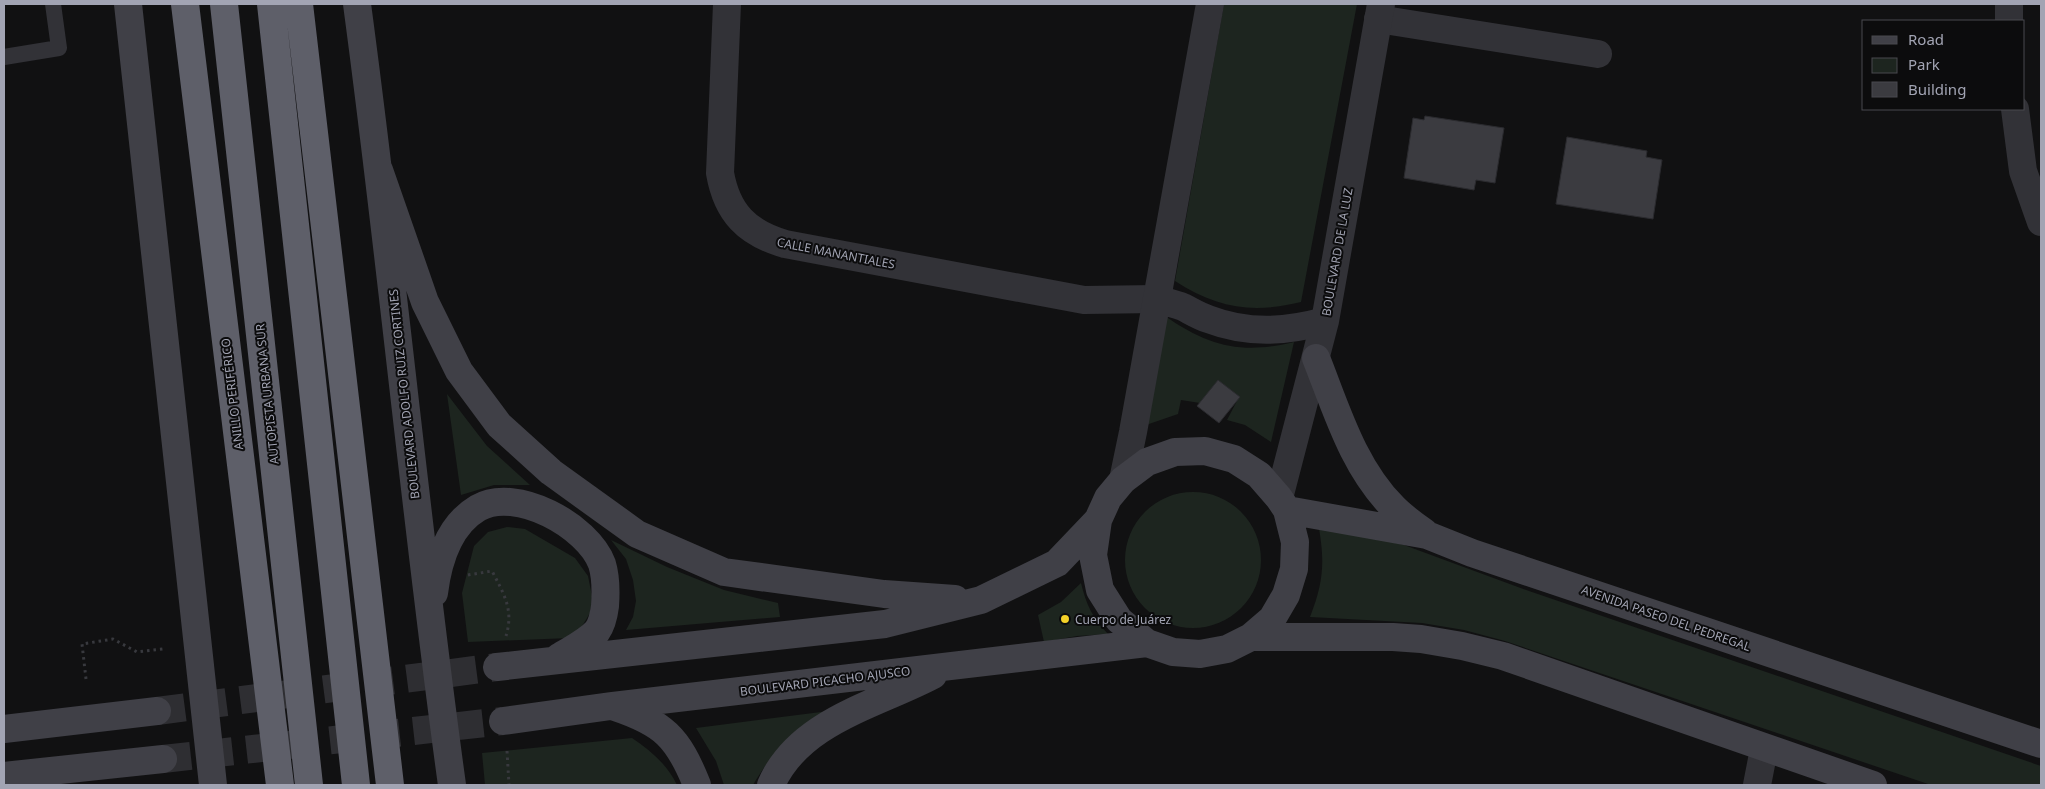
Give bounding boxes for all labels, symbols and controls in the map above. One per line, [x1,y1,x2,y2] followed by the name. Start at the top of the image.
[1862,20,2025,110] legend
[1908,29,1944,49] text: Road
[1908,54,1940,74] text: Park
[1908,79,1966,99] text: Building
[1317,186,1357,318] street label: BOULEVARD DE LA LUZ
[775,233,897,273] street label: CALLE MANANTIALES
[384,288,423,500] street label: BOULEVARD ADOLFO RUIZ CORTINES
[251,322,283,465] street label: AUTOPISTA URBANA SUR
[217,337,247,451] street label: ANILLO PERIFÉRICO
[1579,581,1753,655] street label: AVENIDA PASEO DEL PEDREGAL
[1075,611,1172,628] place label: Cuerpo de Juárez
[1059,613,1071,625] marker: Cuerpo de Juárez
[739,662,911,700] street label: BOULEVARD PICACHO AJUSCO

